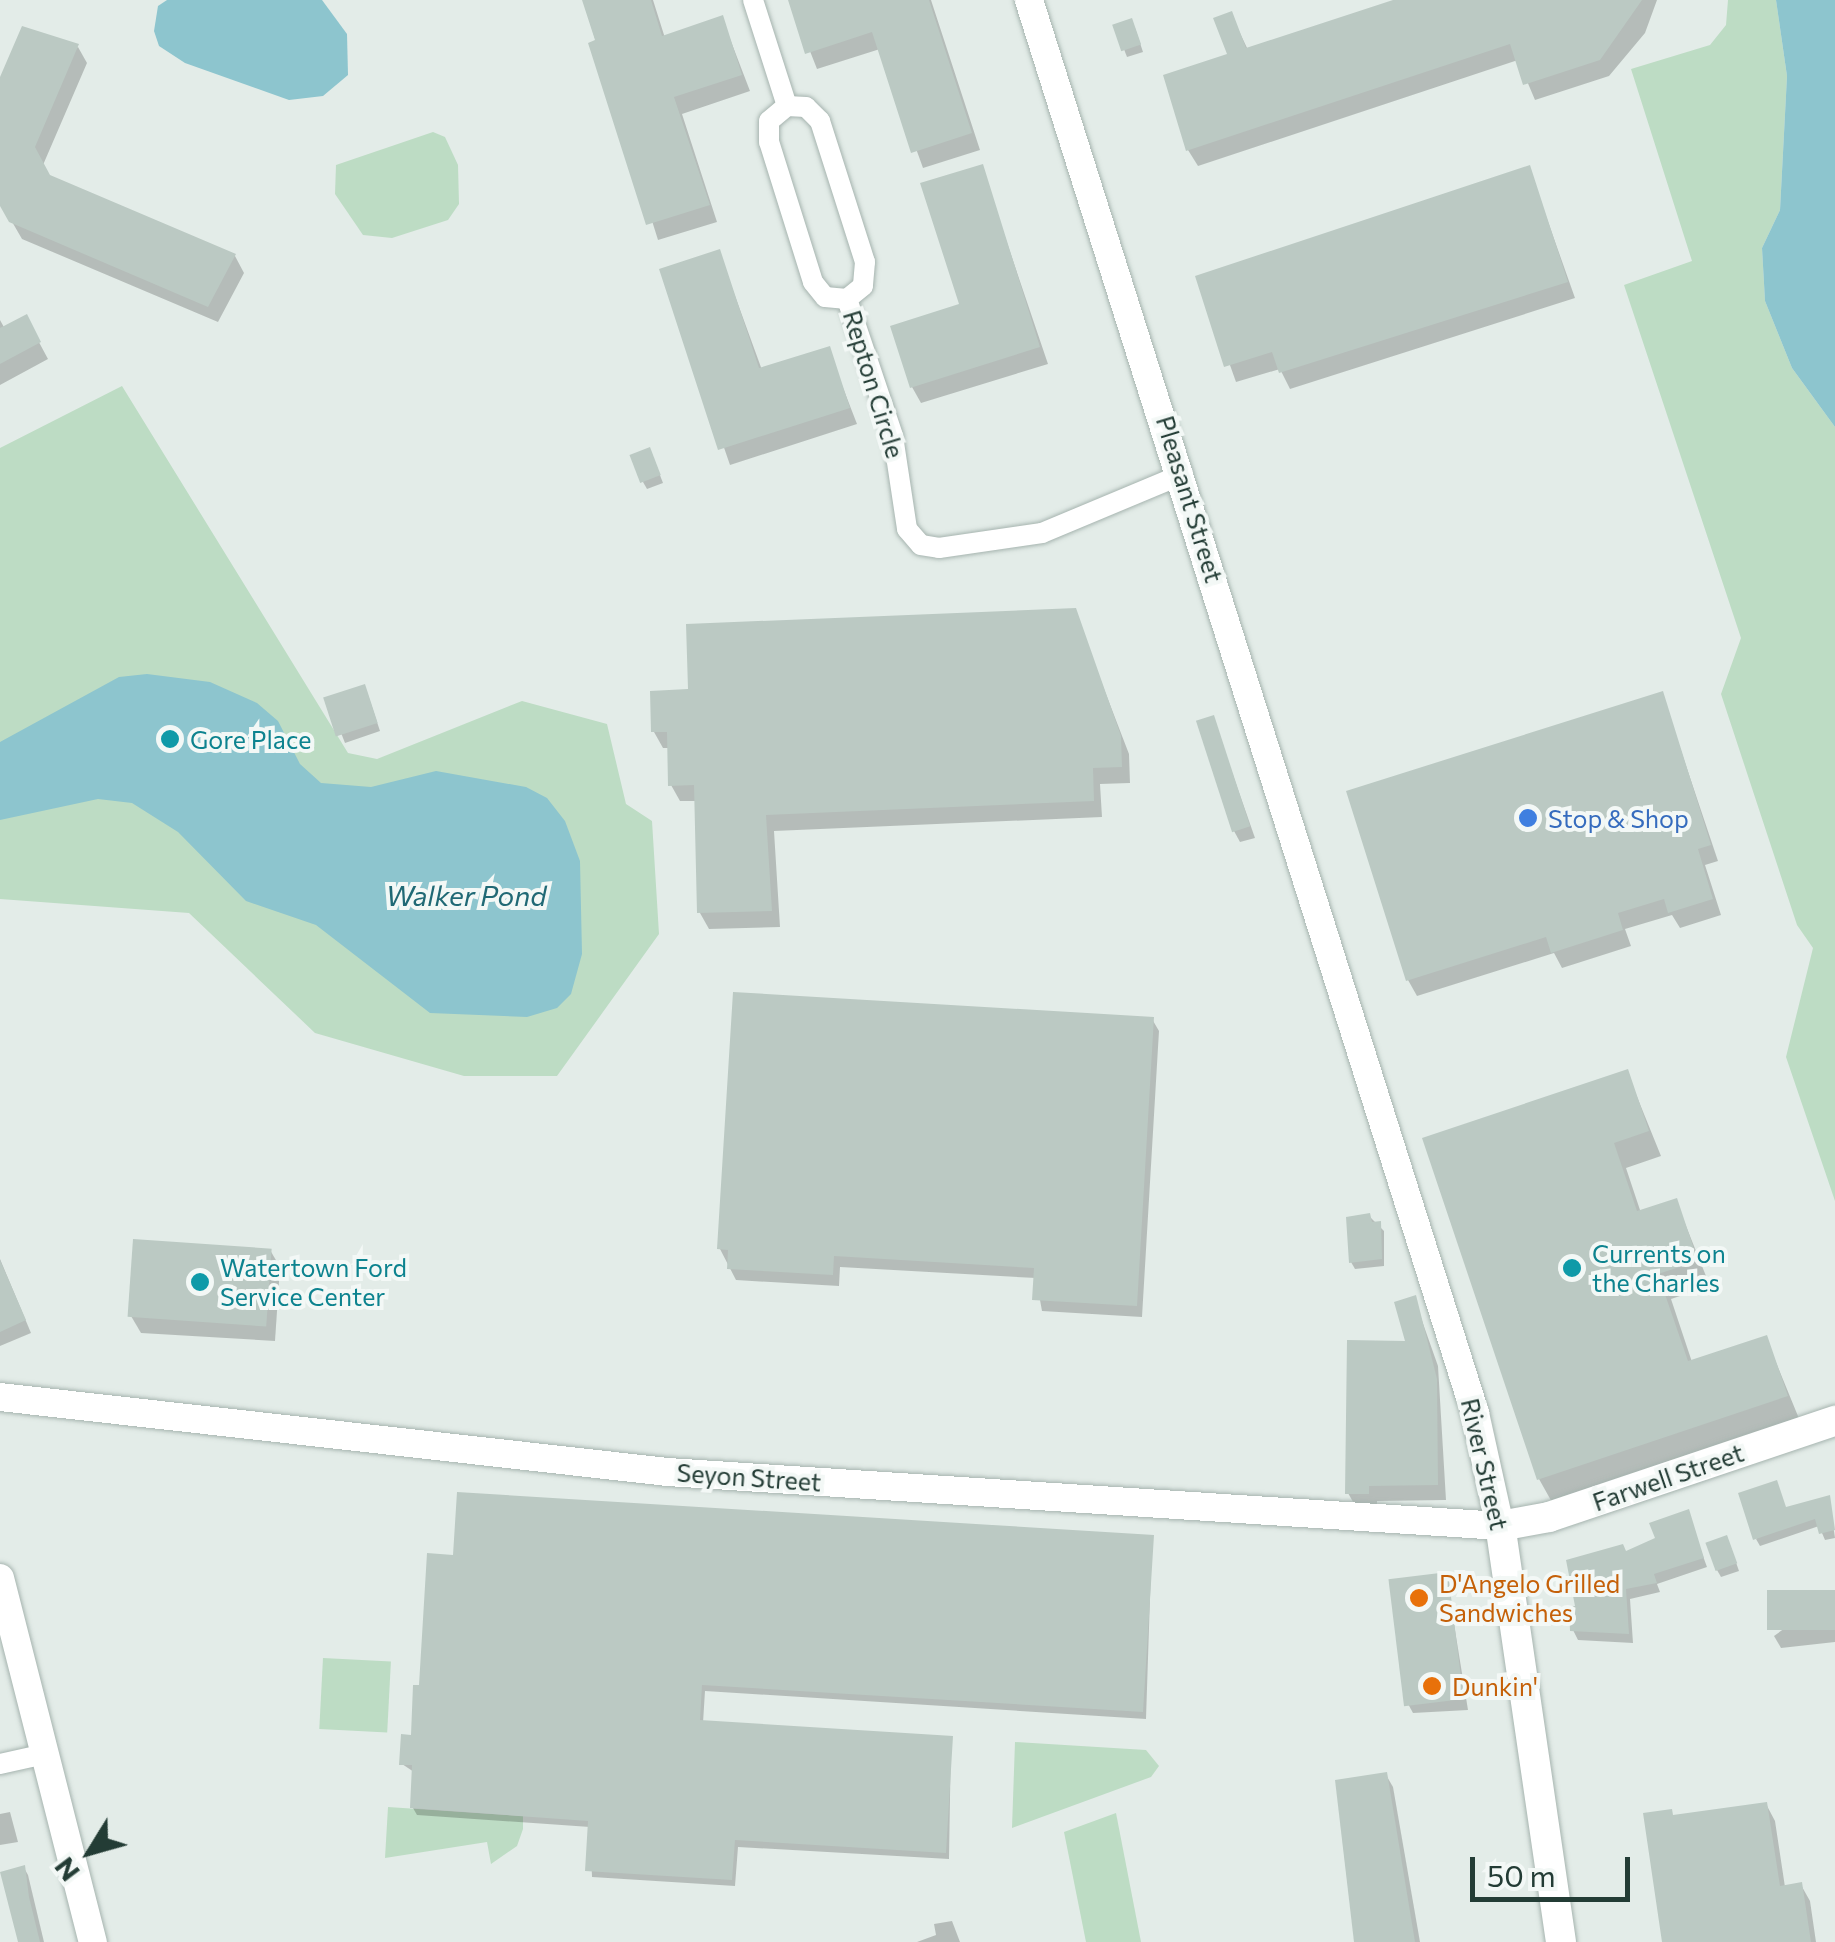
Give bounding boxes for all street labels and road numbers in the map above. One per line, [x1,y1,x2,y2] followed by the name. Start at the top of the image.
[837,307,911,461] street label: Repton Circle
[1150,412,1230,586] street label: Pleasant Street
[1455,1395,1515,1533] street label: River Street
[1589,1437,1747,1517] street label: Farwell Street
[676,1457,822,1497] street label: Seyon Street

